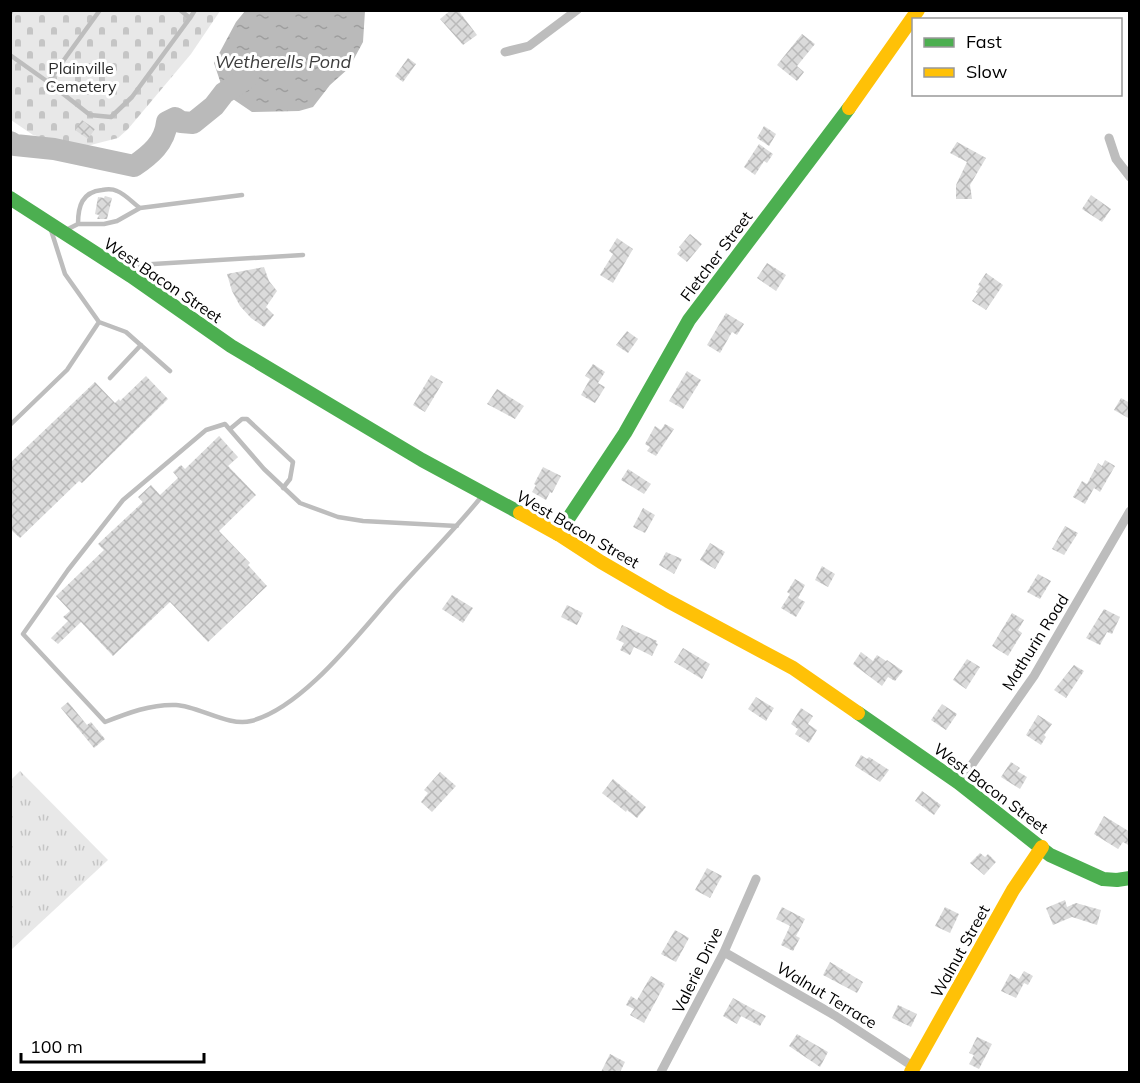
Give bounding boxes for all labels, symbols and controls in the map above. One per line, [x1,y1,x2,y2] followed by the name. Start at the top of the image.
[912,18,1122,96] legend
[966,30,1002,53] text: Fast
[215,50,352,73] water label: Wetherells Pond
[46,58,117,96] park label: Plainville Cemetery
[966,60,1008,83] text: Slow
[676,207,756,305] street label: Fletcher Street
[100,233,226,327] street label: West Bacon Street
[513,486,643,572] street label: West Bacon Street
[997,590,1073,694] street label: Mathurin Road
[930,738,1053,838] street label: West Bacon Street
[926,901,994,1001] street label: Walnut Street
[668,924,726,1016] street label: Valerie Drive
[773,957,881,1033] street label: Walnut Terrace
[21,1026,204,1064] scale bar
[30,1035,83,1058] text: 100 m

